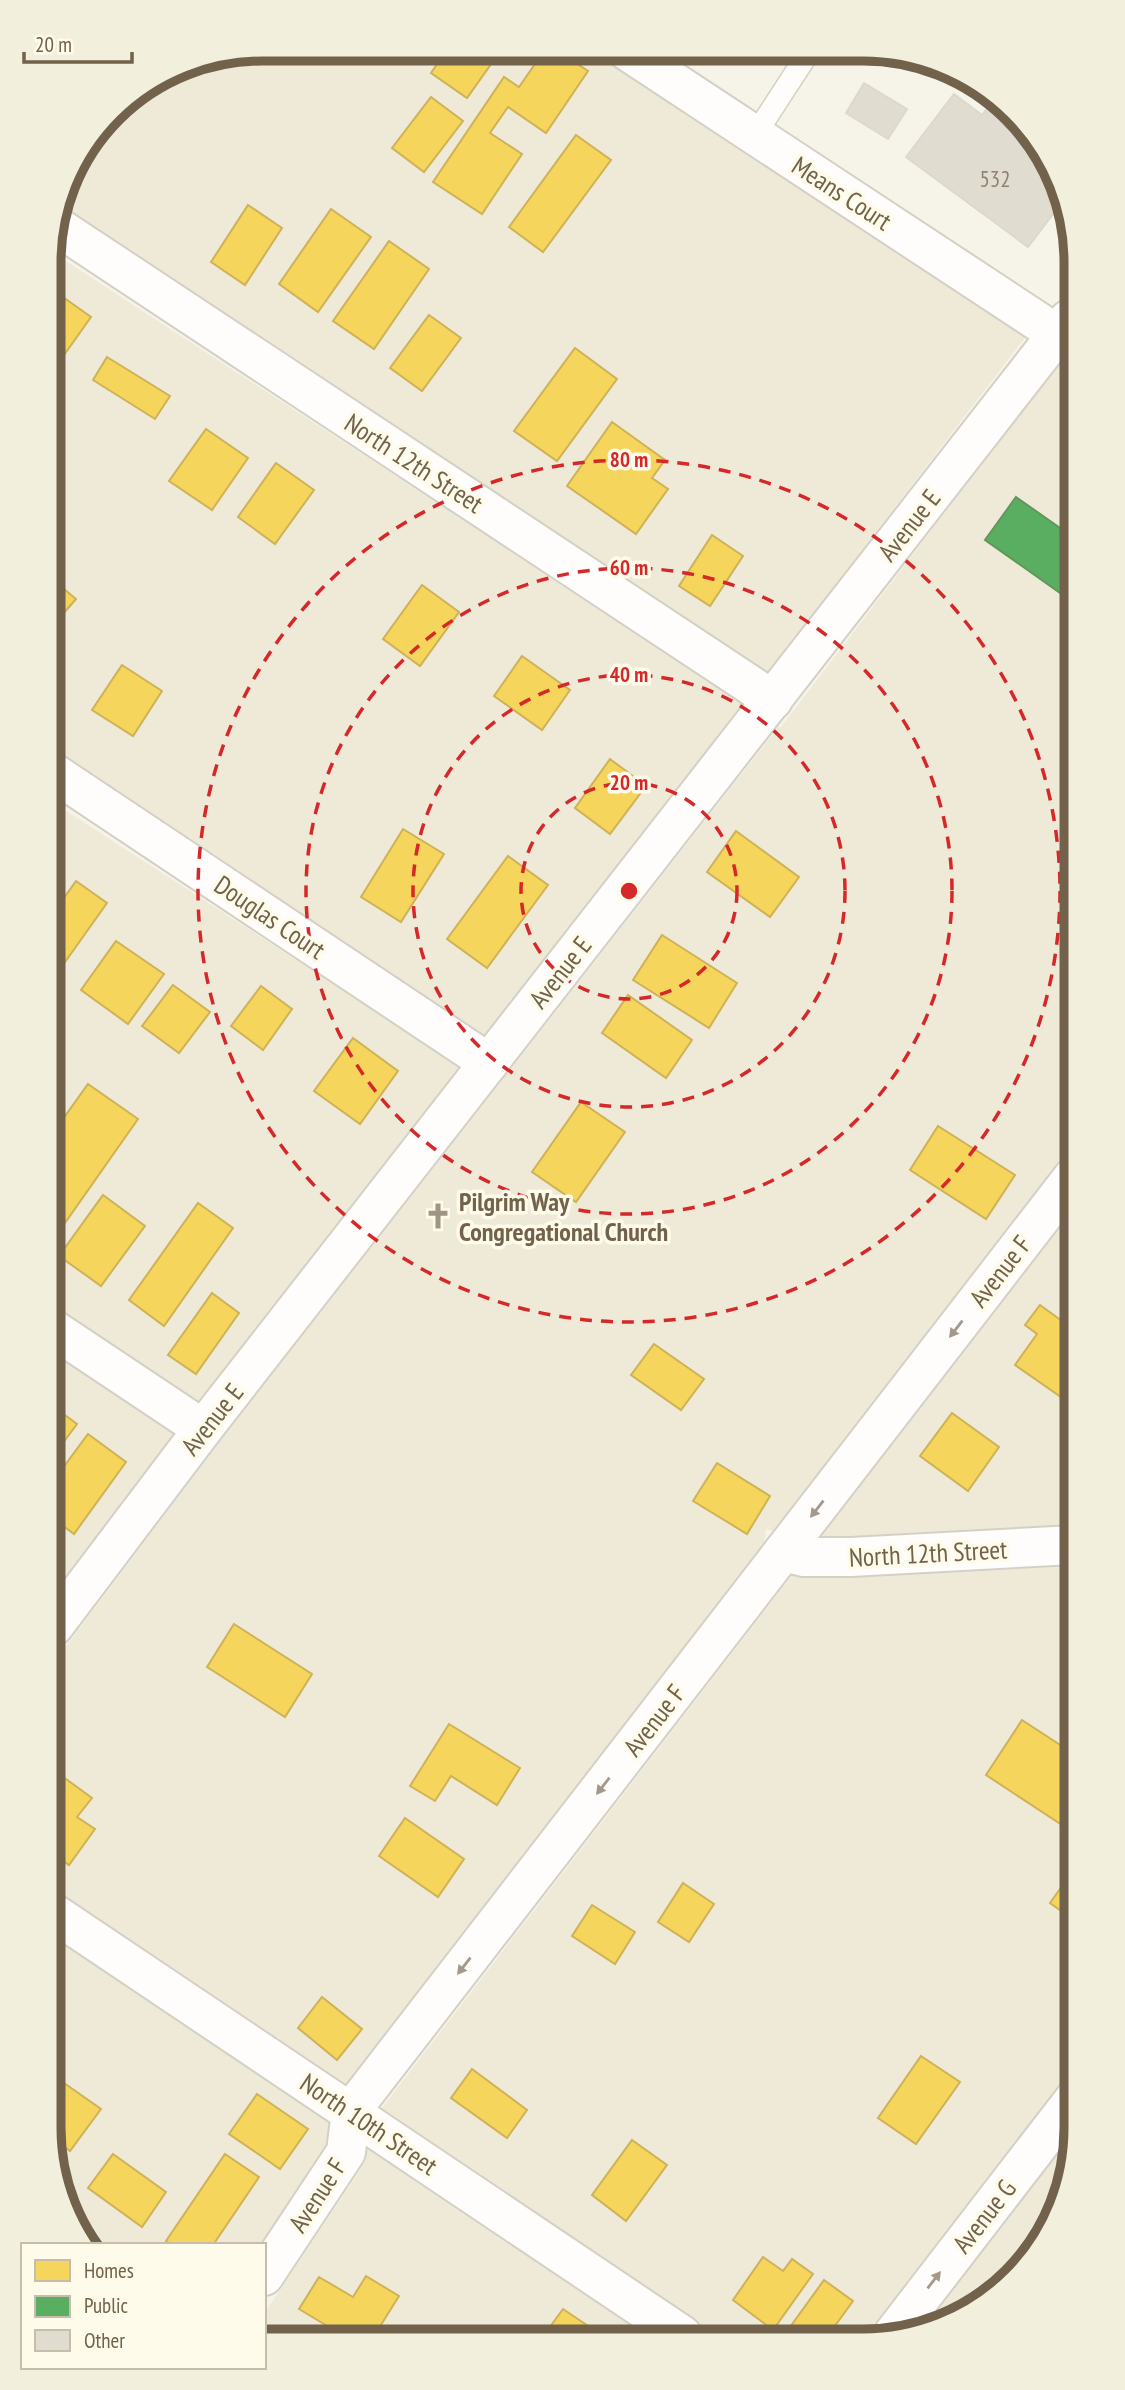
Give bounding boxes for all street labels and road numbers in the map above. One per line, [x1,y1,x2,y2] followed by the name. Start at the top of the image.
[786,149,898,237] street label: Means Court
[339,406,489,520] street label: North 12th Street
[871,482,947,568] street label: Avenue E
[208,868,332,966] street label: Douglas Court
[522,929,598,1015] street label: Avenue E
[962,1229,1038,1313] street label: Avenue F
[174,1376,250,1462] street label: Avenue E
[848,1532,1008,1574] street label: North 12th Street
[616,1678,692,1762] street label: Avenue F
[294,2066,444,2182] street label: North 10th Street
[281,2152,353,2238] street label: Avenue F
[945,2173,1023,2259] street label: Avenue G

